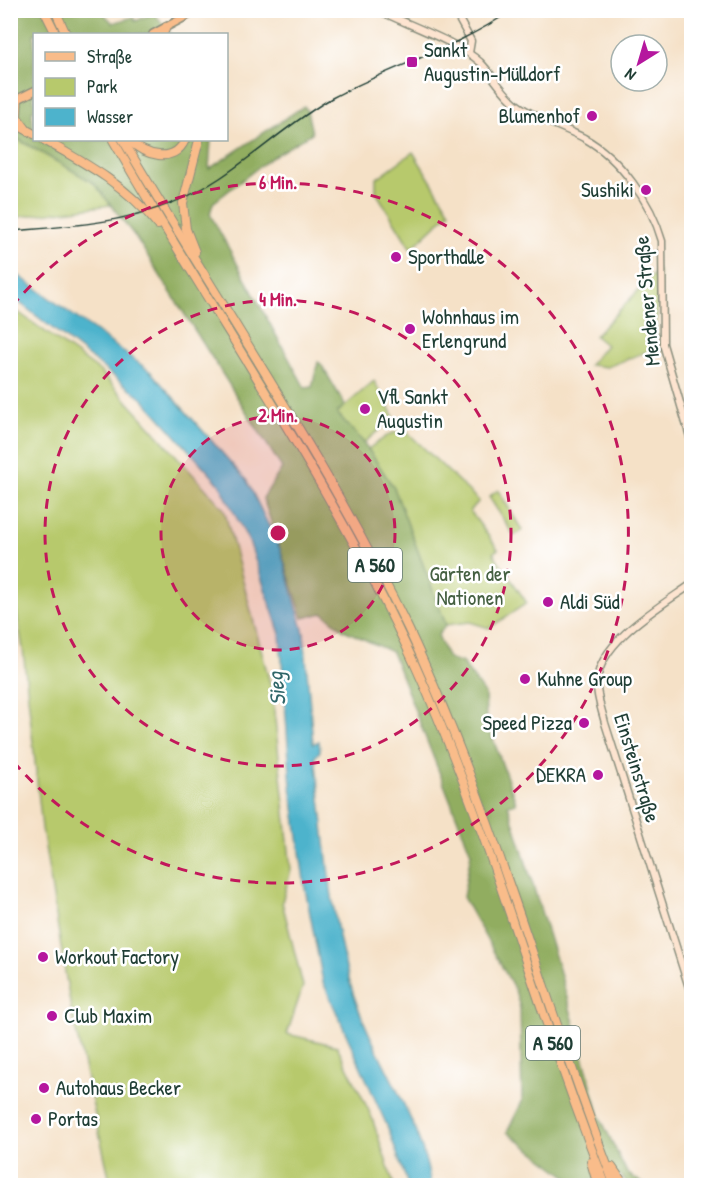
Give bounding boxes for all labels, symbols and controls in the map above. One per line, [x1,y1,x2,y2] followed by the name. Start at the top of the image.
[33,33,228,141] legend
[609,33,669,93] north arrow
[424,35,561,88] place label: Sankt Augustin-Mülldorf
[87,44,132,69] text: Straße
[405,55,419,69] marker: Sankt Augustin-Mülldorf
[620,63,640,86] text: N
[87,74,118,99] text: Park
[498,101,580,130] place label: Blumenhof
[87,104,133,129] text: Wasser
[585,109,599,123] marker: Blumenhof
[259,170,297,195] text: 6 Min.
[581,175,634,204] place label: Sushiki
[639,183,653,197] marker: Sushiki
[626,235,667,367] street label: Mendener Straße
[408,242,485,271] place label: Sporthalle
[389,250,403,264] marker: Sporthalle
[259,287,297,312] text: 4 Min.
[422,302,519,355] place label: Wohnhaus im Erlengrund
[403,322,417,336] marker: Wohnhaus im Erlengrund
[377,382,448,435] place label: Vfl Sankt Augustin
[358,402,372,416] marker: Vfl Sankt Augustin
[258,403,298,428] text: 2 Min.
[268,523,288,543] centre of rings
[348,548,402,582] road number: A 560
[430,559,510,612] park label: Gärten der Nationen
[560,587,620,616] place label: Aldi Süd
[541,595,555,609] marker: Aldi Süd
[537,664,632,693] place label: Kuhne Group
[259,670,293,707] water label: Sieg
[518,672,532,686] marker: Kuhne Group
[483,708,572,737] place label: Speed Pizza
[607,710,668,826] street label: Einsteinstraße
[577,716,591,730] marker: Speed Pizza
[536,760,586,789] place label: DEKRA
[591,768,605,782] marker: DEKRA
[55,942,179,971] place label: Workout Factory
[36,950,50,964] marker: Workout Factory
[64,1001,152,1030] place label: Club Maxim
[45,1009,59,1023] marker: Club Maxim
[526,1026,580,1060] road number: A 560
[56,1073,181,1102] place label: Autohaus Becker
[37,1081,51,1095] marker: Autohaus Becker
[48,1104,98,1133] place label: Portas
[29,1112,43,1126] marker: Portas

